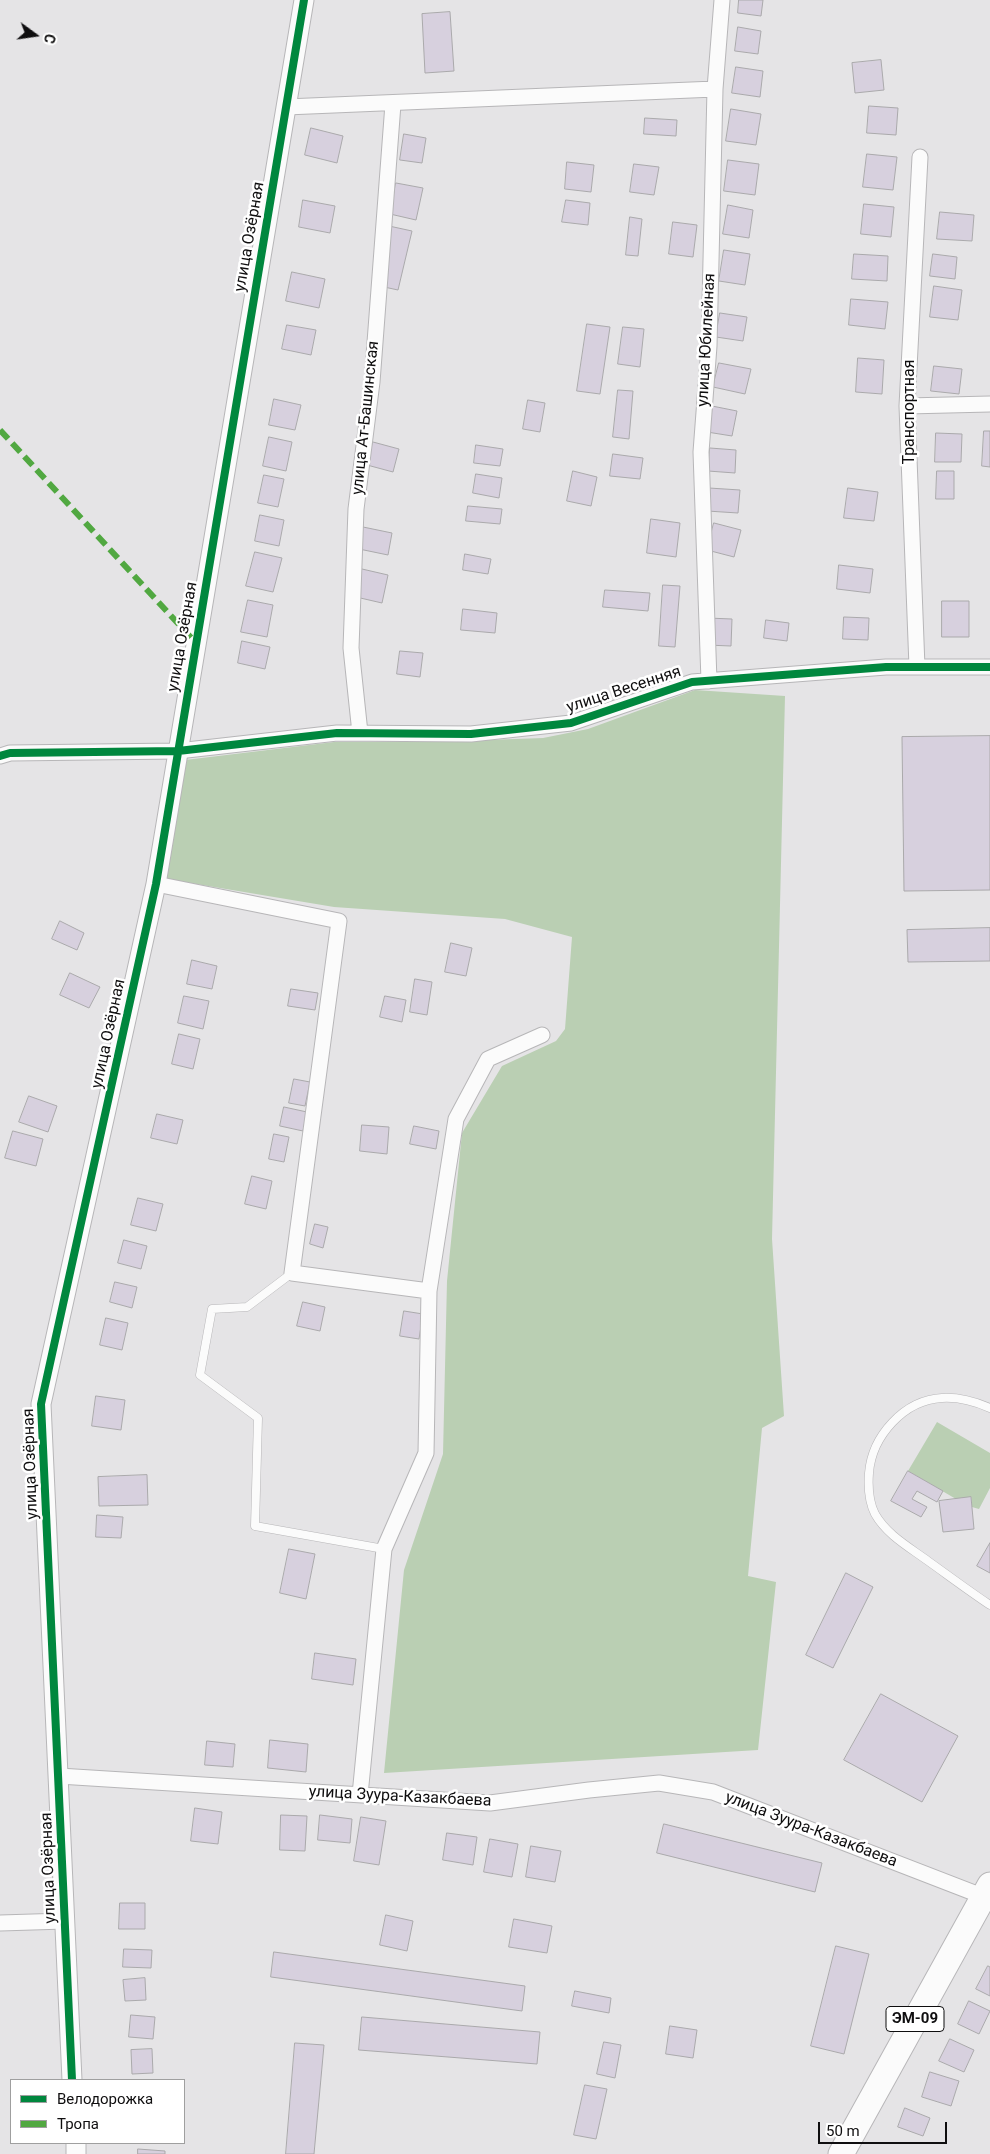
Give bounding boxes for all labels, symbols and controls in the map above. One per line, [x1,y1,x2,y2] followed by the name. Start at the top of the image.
[10,10,60,60] north arrow
[41,32,58,45] text: С
[231,181,269,293] street label: улица Озёрная
[694,273,720,407] street label: улица Юбилейная
[348,340,384,496] street label: улица Ат-Башинская
[900,359,920,465] street label: Транспортная
[164,581,202,693] street label: улица Озёрная
[564,662,684,718] street label: улица Весенняя
[88,978,130,1090] street label: улица Озёрная
[19,1408,43,1520] street label: улица Озёрная
[308,1783,492,1811] street label: улица Зуура-Казакбаева
[722,1788,900,1872] street label: улица Зуура-Казакбаева
[37,1812,61,1924] street label: улица Озёрная
[886,2006,944,2032] road number: ЭМ-09
[10,2079,185,2144] legend
[57,2090,153,2108] text: Велодорожка
[820,2112,949,2144] scale bar
[57,2115,99,2133] text: Тропа
[826,2122,860,2140] text: 50 m

